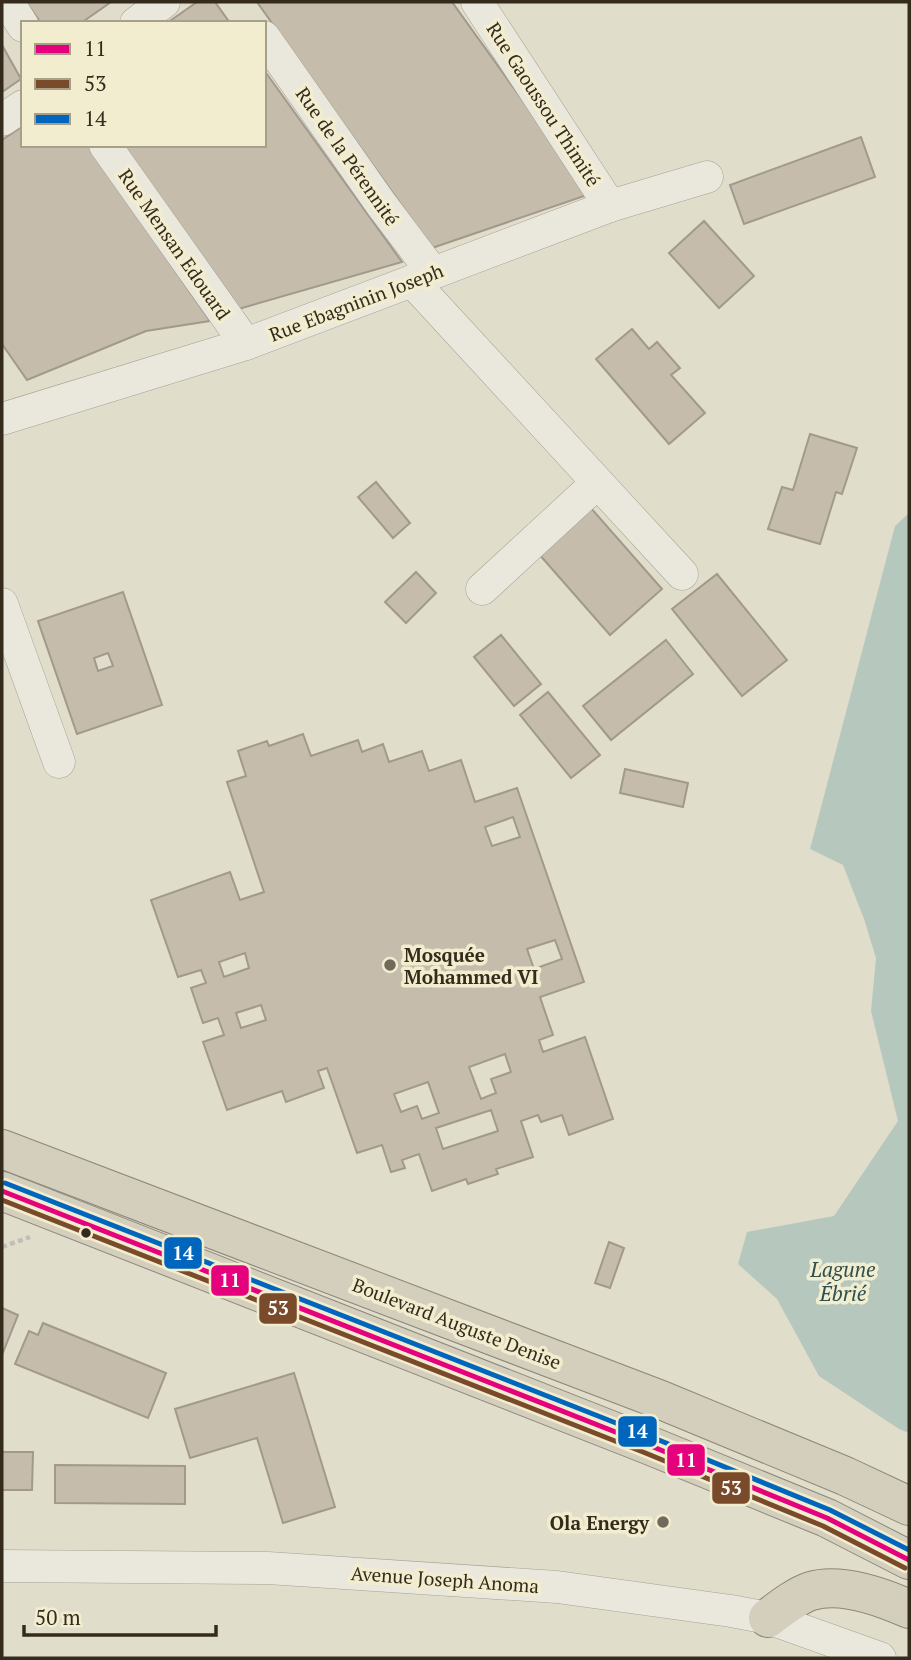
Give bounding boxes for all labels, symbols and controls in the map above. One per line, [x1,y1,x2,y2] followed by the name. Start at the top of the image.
[481,17,607,191] street label: Rue Gaoussou Thimité
[21,21,266,147] legend
[84,34,106,62] text: 11
[84,69,106,97] text: 53
[291,82,405,230] street label: Rue de la Pérennité
[84,104,107,132] text: 14
[114,164,237,325] street label: Rue Mensan Edouard
[265,257,447,347] street label: Rue Ebagninin Joseph
[404,942,538,989] place label: Mosquée Mohammed VI
[382,957,398,973] marker: Mosquée Mohammed VI
[79,1226,93,1240] unlabelled marker
[163,1236,203,1270] line badge: 14
[172,1240,194,1265] text: 14
[809,1255,876,1307] water label: Lagune Ébrié
[210,1264,250,1297] line badge: 11
[219,1267,241,1292] text: 11
[349,1272,565,1374] street label: Boulevard Auguste Denise
[258,1292,298,1325] line badge: 53
[267,1295,289,1320] text: 53
[617,1415,658,1448] line badge: 14
[626,1418,648,1443] text: 14
[666,1443,706,1477] line badge: 11
[675,1447,697,1472] text: 11
[711,1471,751,1505] line badge: 53
[720,1475,742,1500] text: 53
[550,1510,650,1535] place label: Ola Energy
[655,1514,671,1530] marker: Ola Energy
[350,1560,540,1598] street label: Avenue Joseph Anoma
[24,1594,217,1638] scale bar
[35,1603,81,1631] text: 50 m

